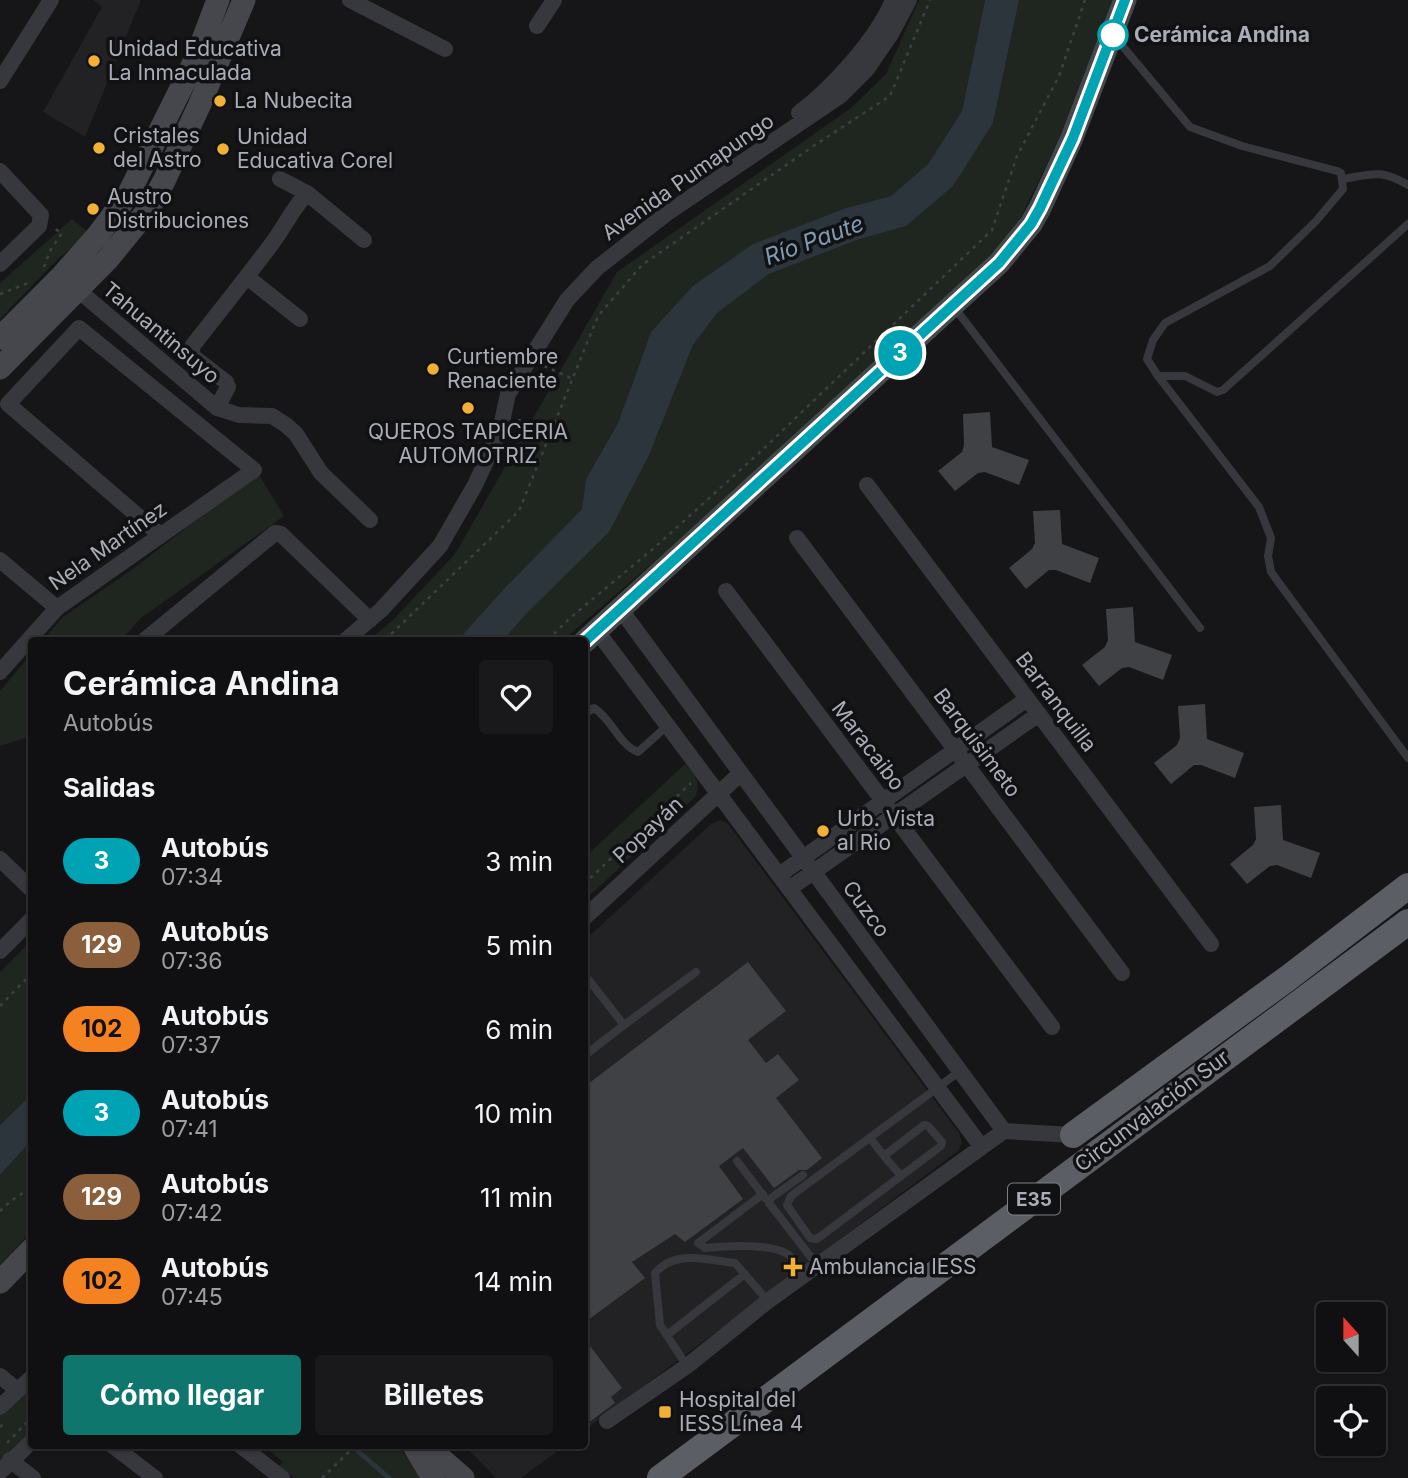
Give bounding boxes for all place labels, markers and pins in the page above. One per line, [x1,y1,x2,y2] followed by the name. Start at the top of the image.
[1098,20,1128,50] marker: Cerámica Andina
[1134,22,1310,47] place label: Cerámica Andina
[108,36,282,85] place label: Unidad Educativa La Inmaculada
[86,53,102,69] marker: Unidad Educativa La Inmaculada
[234,88,353,113] place label: La Nubecita
[212,93,228,109] marker: La Nubecita
[113,123,202,172] place label: Cristales del Astro
[237,124,393,173] place label: Unidad Educativa Corel
[91,140,107,156] marker: Cristales del Astro
[215,141,231,157] marker: Unidad Educativa Corel
[107,184,249,233] place label: Austro Distribuciones
[85,201,101,217] marker: Austro Distribuciones
[447,344,558,393] place label: Curtiembre Renaciente
[425,361,441,377] marker: Curtiembre Renaciente
[460,400,476,416] marker: QUEROS TAPICERIA AUTOMOTRIZ
[368,419,568,468] place label: QUEROS TAPICERIA AUTOMOTRIZ
[837,806,935,855] place label: Urb. Vista al Rio
[815,823,831,839] marker: Urb. Vista al Rio
[809,1254,976,1279] place label: Ambulancia IESS
[783,1257,803,1277] marker: Ambulancia IESS
[679,1387,803,1436] place label: Hospital del IESS Línea 4
[657,1404,673,1420] marker: Hospital del IESS Línea 4

